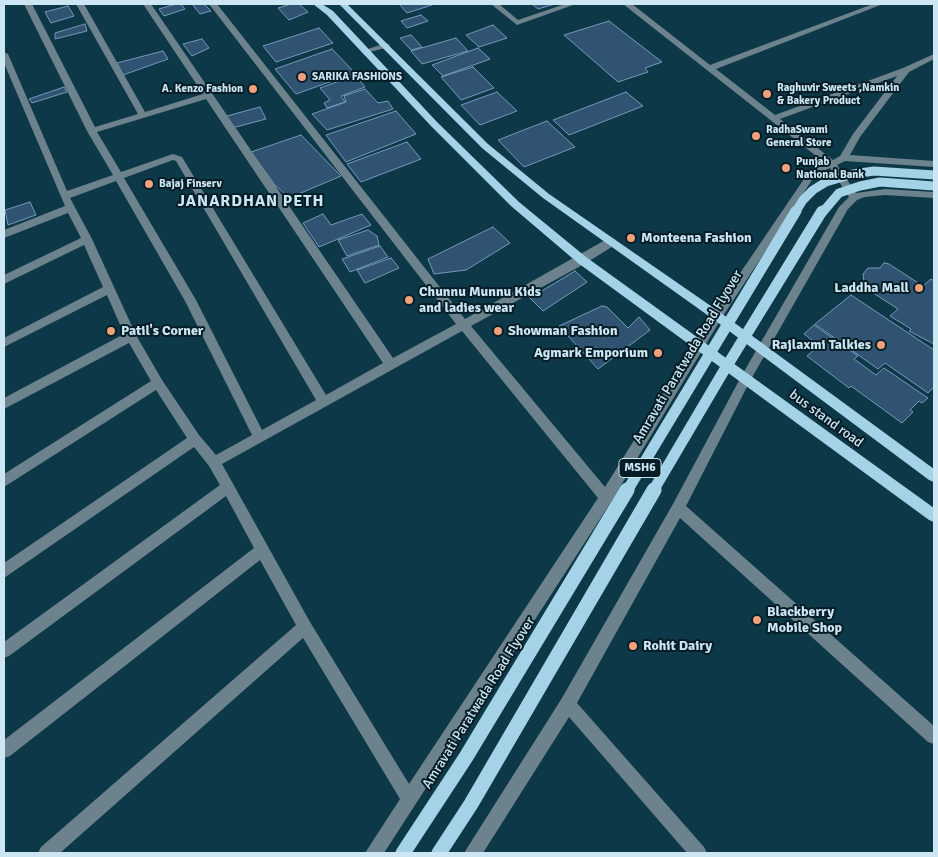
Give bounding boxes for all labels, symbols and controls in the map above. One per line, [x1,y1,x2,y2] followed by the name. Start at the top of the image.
[312,70,402,84] place label: SARIKA FASHIONS
[296,71,308,83] marker: SARIKA FASHIONS
[777,81,899,107] place label: Raghuvir Sweets ,Namkin & Bakery Product
[162,82,243,96] place label: A. Kenzo Fashion
[247,83,259,95] marker: A. Kenzo Fashion
[761,88,773,100] marker: Raghuvir Sweets ,Namkin & Bakery Product
[766,123,831,149] place label: RadhaSwami General Store
[750,130,762,142] marker: RadhaSwami General Store
[796,155,864,181] place label: Punjab National Bank
[780,162,792,174] marker: Punjab National Bank
[159,177,222,191] place label: Bajaj Finserv
[143,178,155,190] marker: Bajaj Finserv
[176,192,326,212] district label: JANARDHAN PETH
[641,230,752,246] place label: Monteena Fashion
[625,232,637,244] marker: Monteena Fashion
[629,267,747,447] street label: Amravati Paratwada Road Flyover
[834,280,909,296] place label: Laddha Mall
[913,282,925,294] marker: Laddha Mall
[419,284,541,316] place label: Chunnu Munnu Kids and ladies wear
[403,294,415,306] marker: Chunnu Munnu Kids and ladies wear
[121,323,203,339] place label: Patil's Corner
[508,323,618,339] place label: Showman Fashion
[105,325,117,337] marker: Patil's Corner
[492,325,504,337] marker: Showman Fashion
[772,337,871,353] place label: Rajlaxmi Talkies
[875,339,887,351] marker: Rajlaxmi Talkies
[534,345,648,361] place label: Agmark Emporium
[652,347,664,359] marker: Agmark Emporium
[786,387,866,451] street label: bus stand road
[619,458,661,478] road number: MSH6
[767,604,842,636] place label: Blackberry Mobile Shop
[419,614,539,792] street label: Amravati Paratwada Road Flyover
[751,614,763,626] marker: Blackberry Mobile Shop
[643,638,712,654] place label: Rohit Dairy
[627,640,639,652] marker: Rohit Dairy

